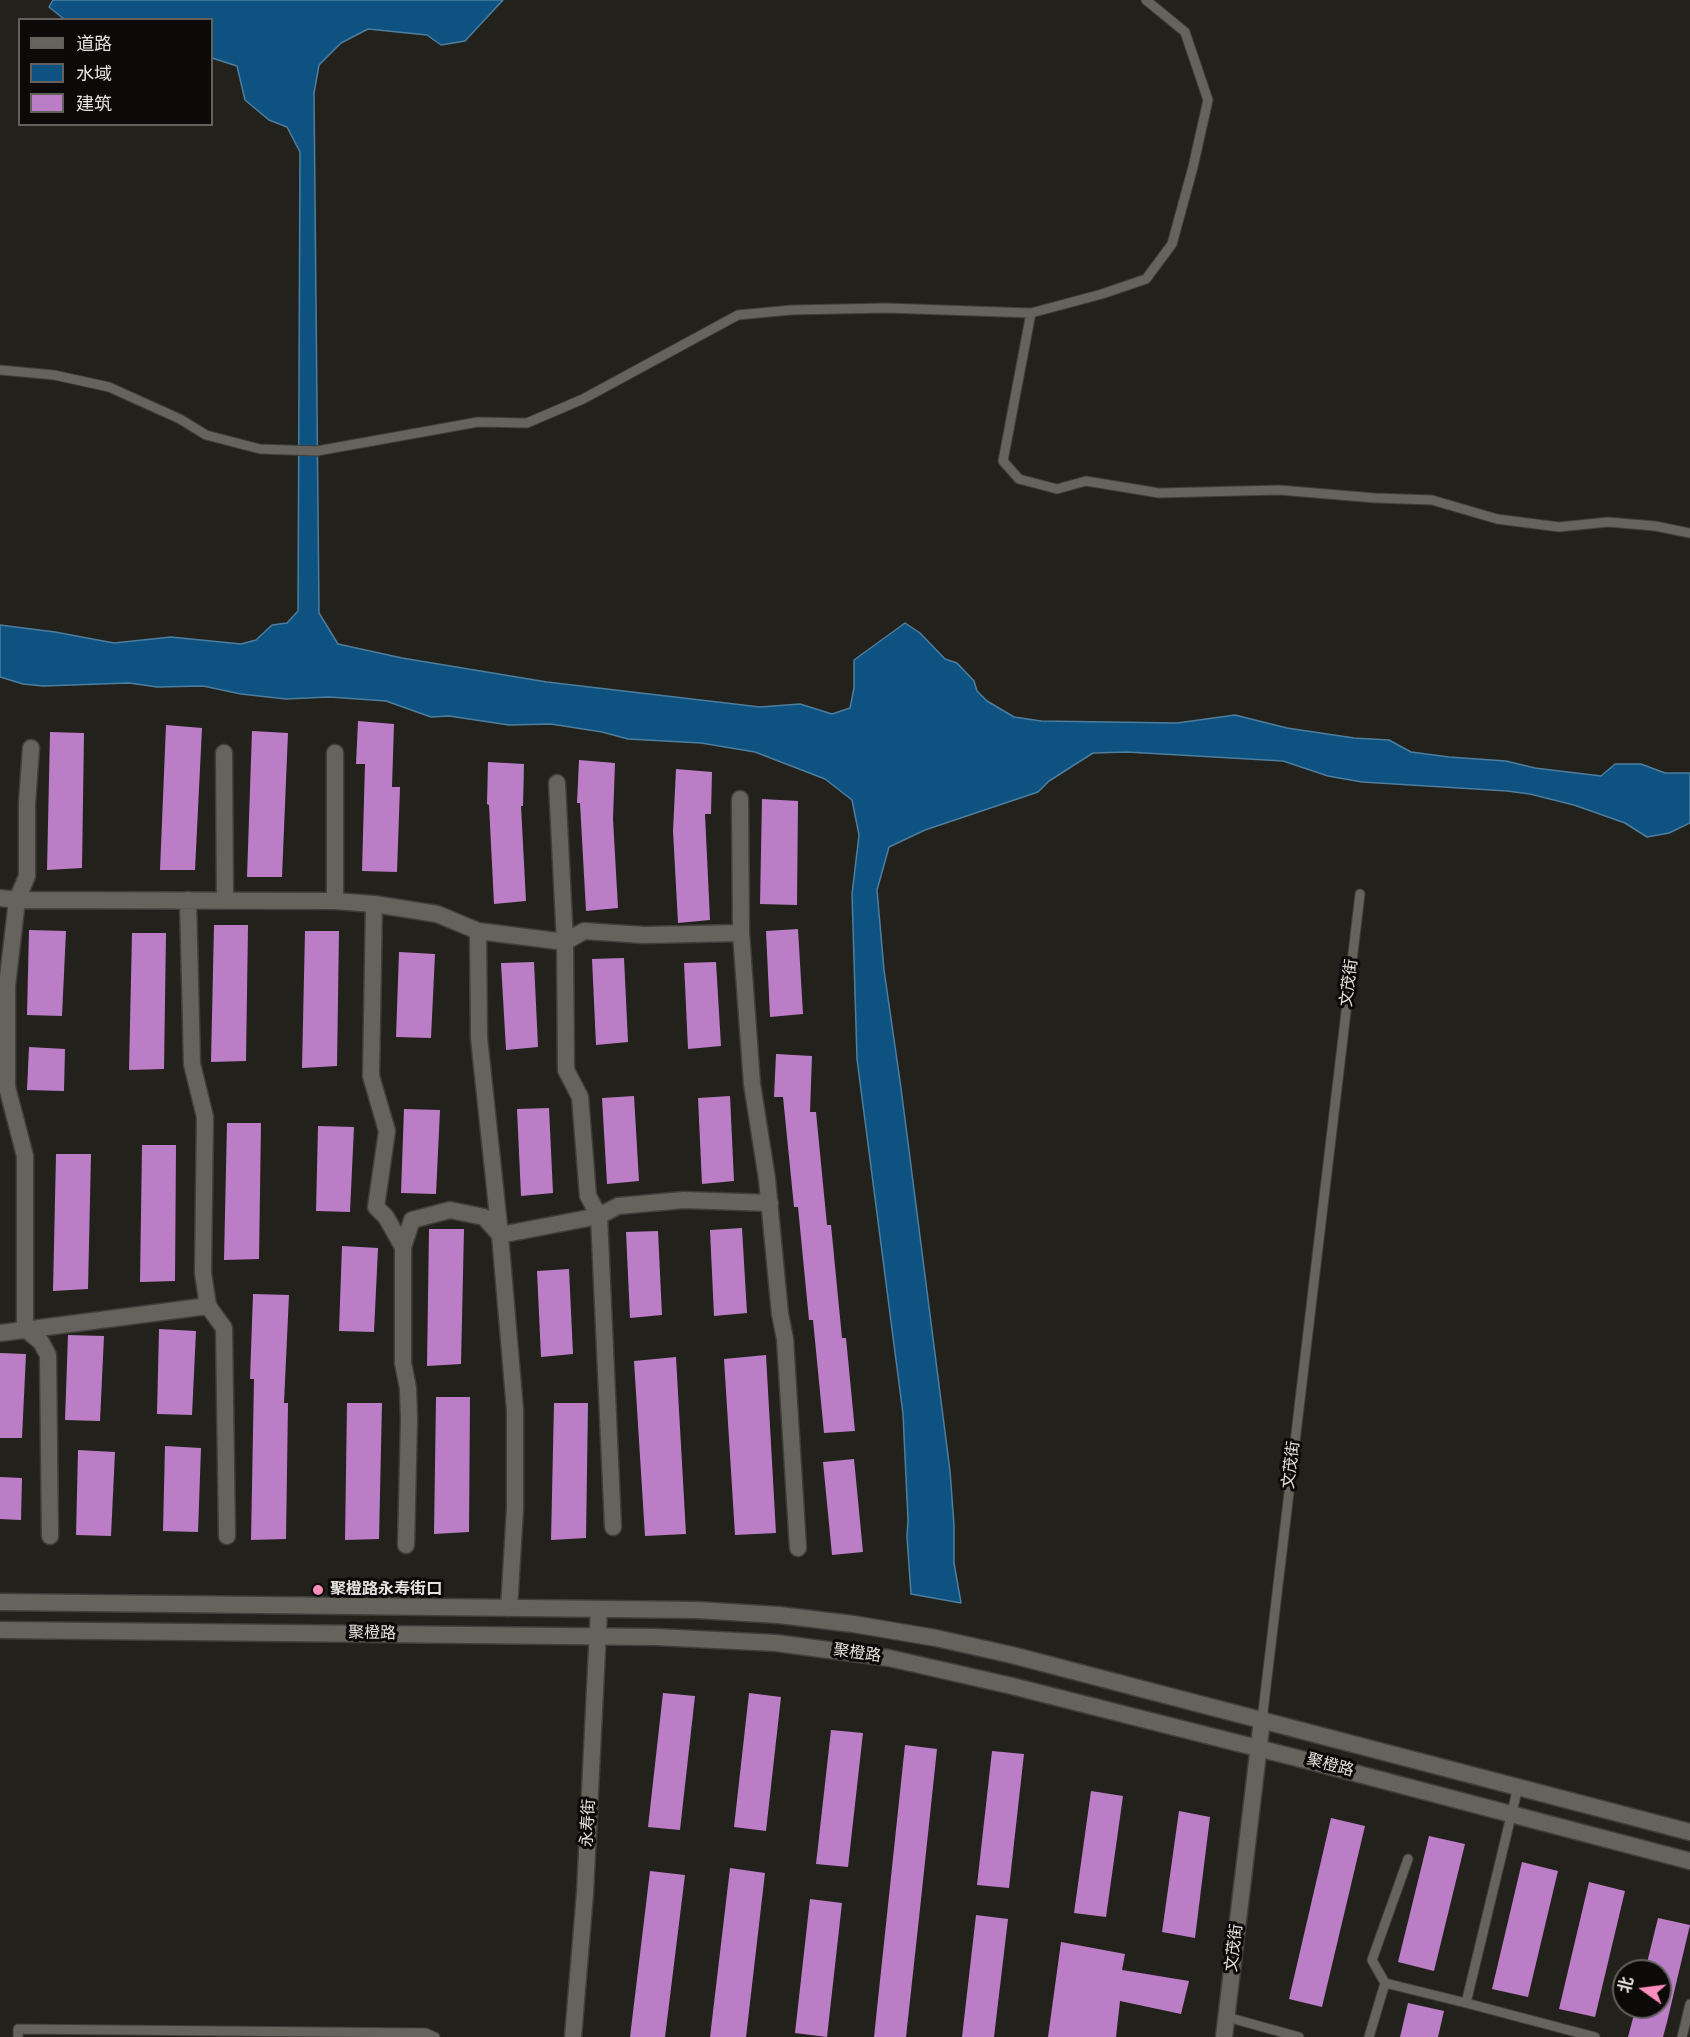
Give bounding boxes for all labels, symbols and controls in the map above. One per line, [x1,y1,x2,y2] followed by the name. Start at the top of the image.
[18,18,213,126] legend
[76,31,112,57] text: 道路
[76,61,112,87] text: 水域
[76,91,112,117] text: 建筑
[1338,958,1362,1008] street label: 文茂街
[1280,1440,1304,1490] street label: 文茂街
[330,1580,442,1600] place label: 聚橙路永寿街口
[311,1583,325,1597] marker: 聚橙路永寿街口
[348,1624,396,1644] street label: 聚橙路
[832,1641,882,1667] street label: 聚橙路
[1304,1751,1356,1781] street label: 聚橙路
[578,1799,600,1847] street label: 永寿街
[1223,1923,1247,1973] street label: 文茂街
[1612,1959,1672,2019] north arrow
[1613,1974,1639,1996] text: 北

